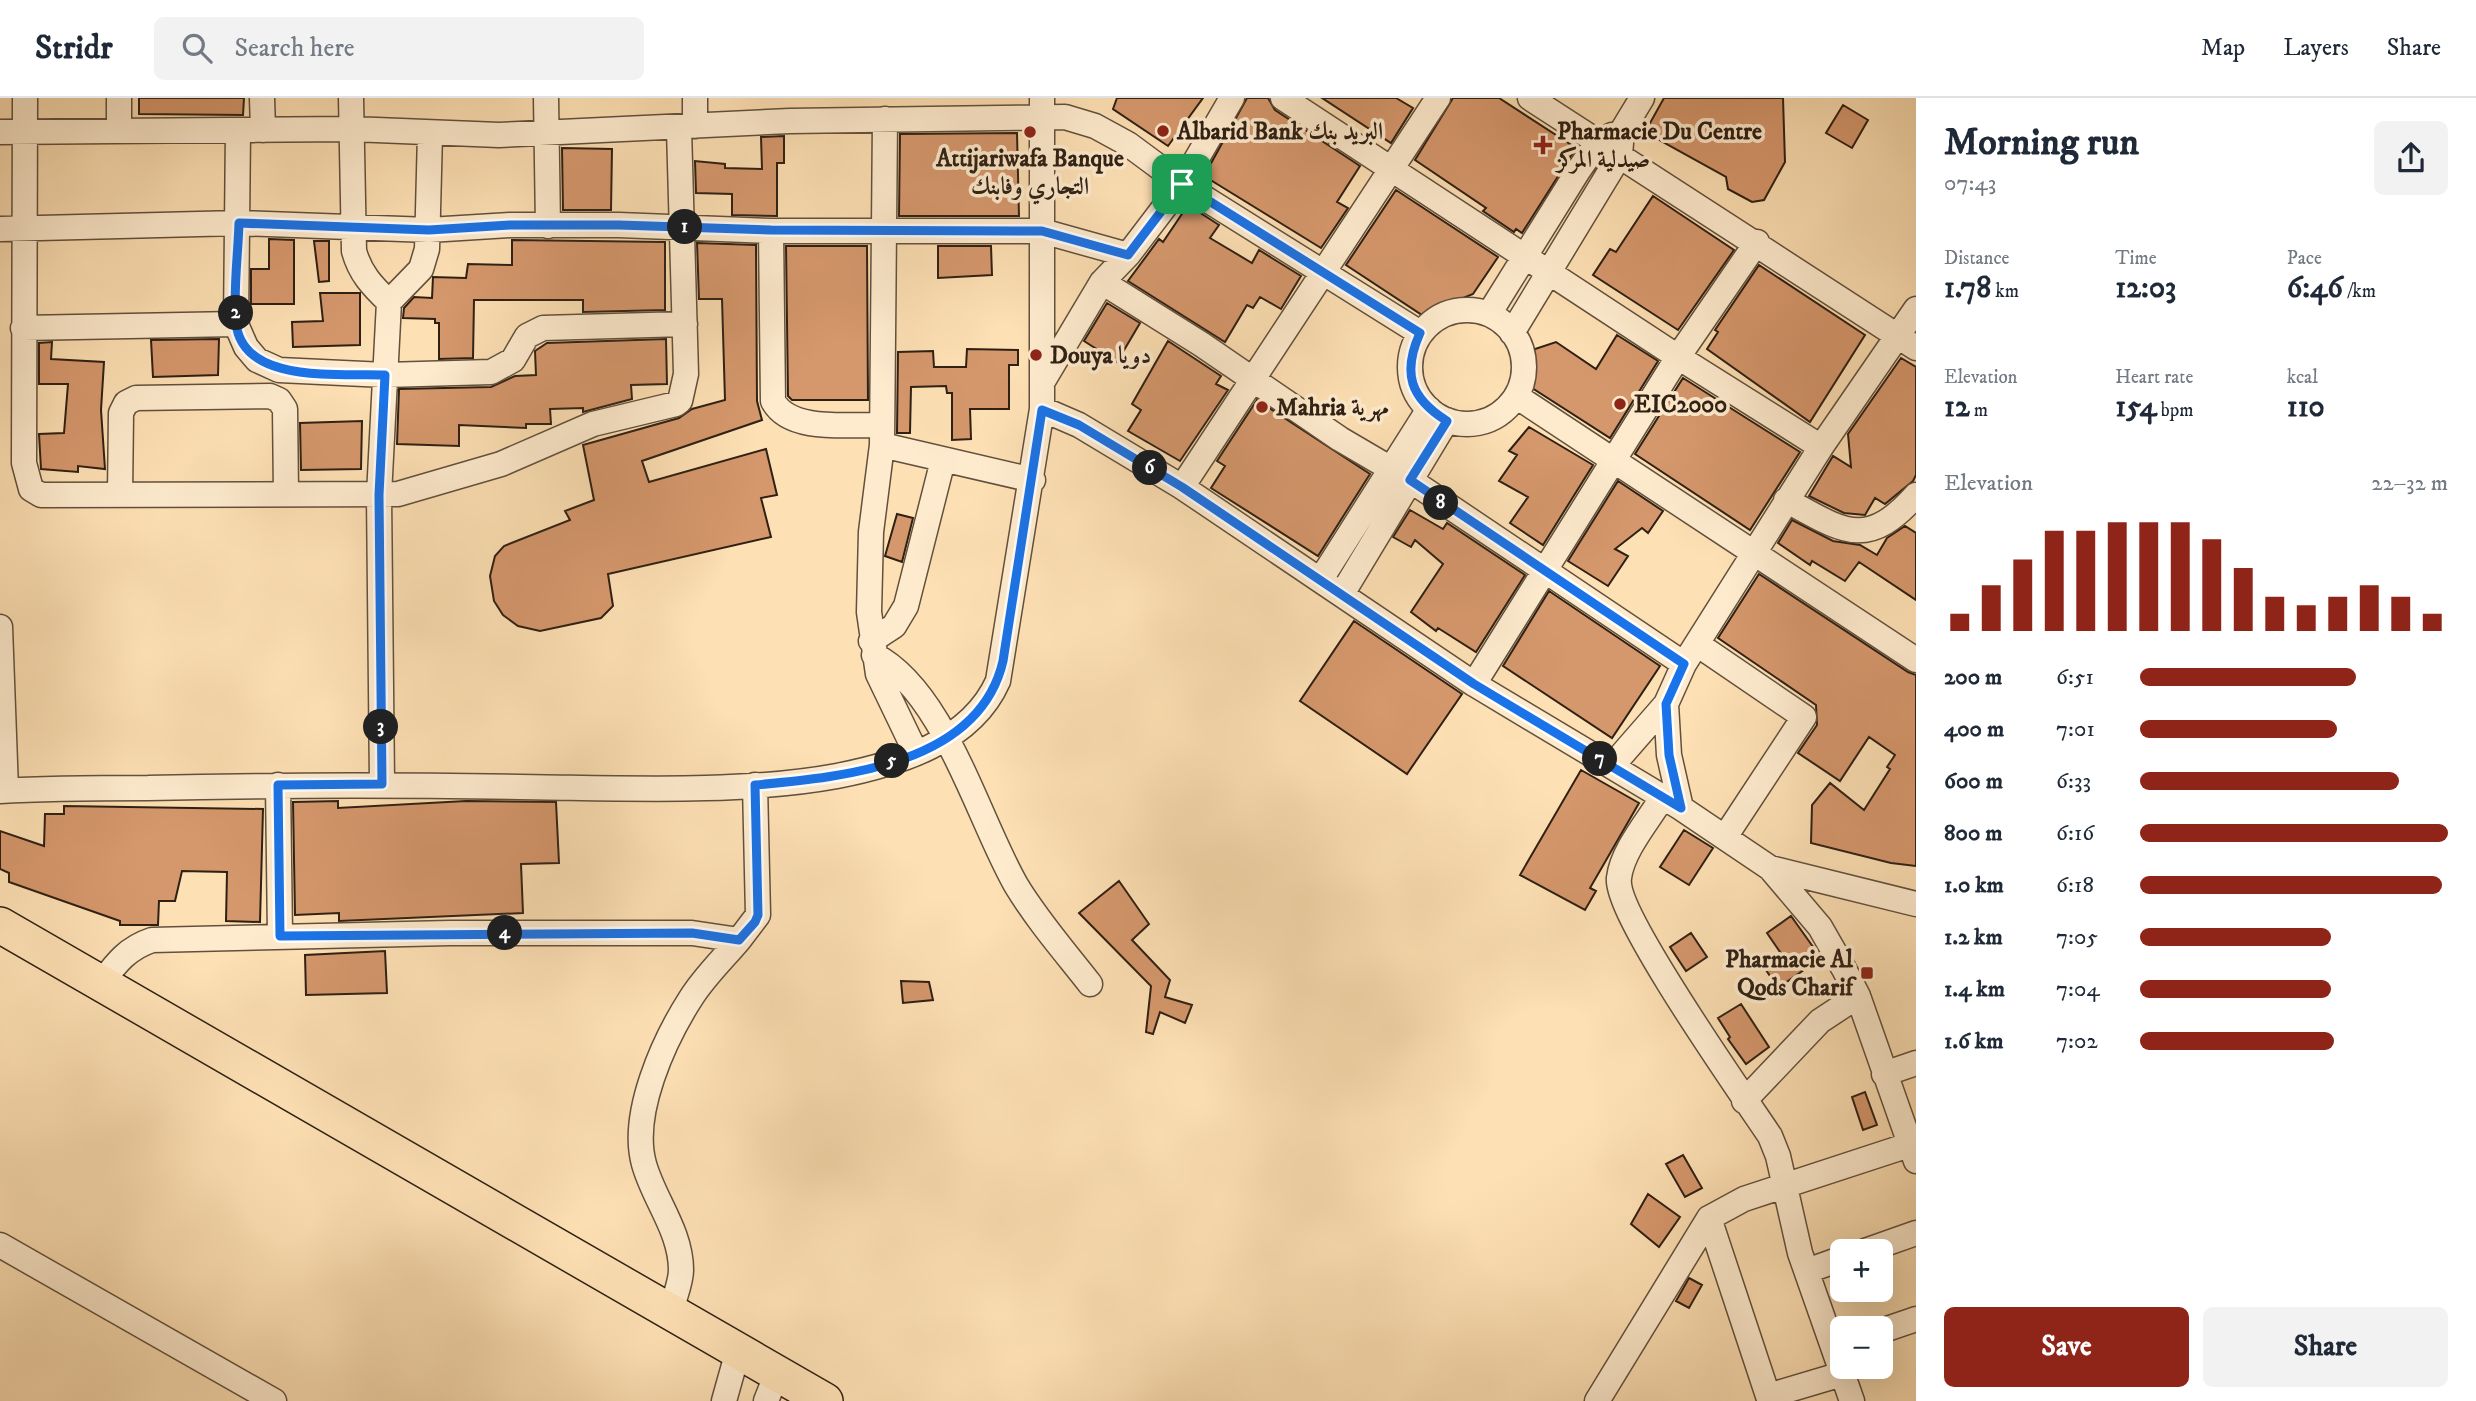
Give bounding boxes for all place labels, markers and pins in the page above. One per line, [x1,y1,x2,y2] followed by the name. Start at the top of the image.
[1176,117,1383,147] place label: Albarid Bank البريد بنك
[1554,117,1762,175] place label: Pharmacie Du Centre صيدلية المركز
[1155,123,1171,139] marker: Albarid Bank البريد بنك
[1022,124,1038,140] marker: Attijariwafa Banque التجاري وفابنك
[1535,137,1551,153] marker: Pharmacie Du Centre صيدلية المركز
[935,144,1124,205] place label: Attijariwafa Banque التجاري وفابنك
[1152,154,1212,214] pin
[668,209,702,244] pin: 1
[218,296,254,330] pin: 2
[1050,341,1151,371] place label: Douya دويا
[1028,347,1044,363] marker: Douya دويا
[1634,390,1727,420] place label: EIC2000
[1276,393,1389,423] place label: Mahria مهرية
[1612,396,1628,412] marker: EIC2000
[1254,399,1270,415] marker: Mahria مهرية
[1132,450,1168,486] pin: 6
[1424,486,1458,520] pin: 8
[364,710,398,744] pin: 3
[1582,742,1618,776] pin: 7
[874,744,910,778] pin: 5
[488,916,522,950] pin: 4
[1725,945,1857,1003] place label: Pharmacie Al Qods Charif
[1859,965,1875,981] marker: Pharmacie Al Qods Charif

